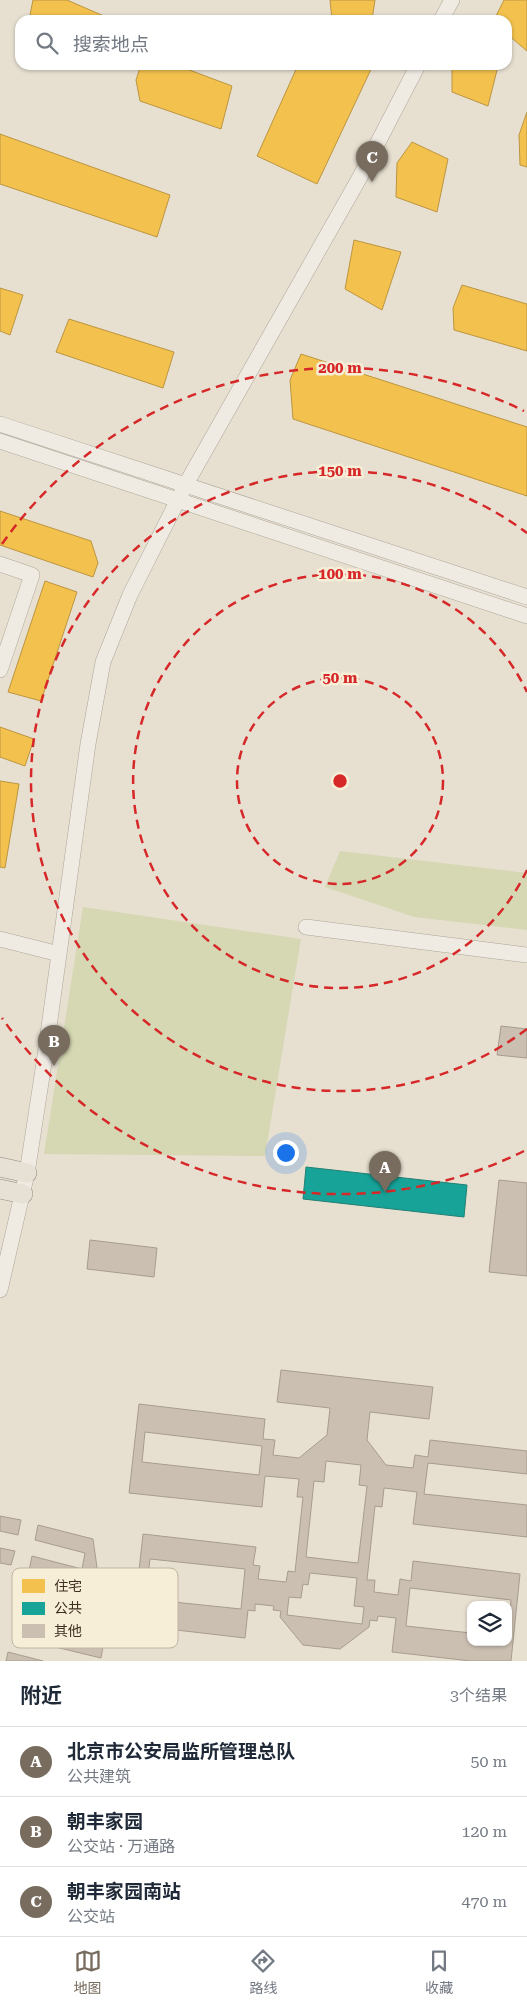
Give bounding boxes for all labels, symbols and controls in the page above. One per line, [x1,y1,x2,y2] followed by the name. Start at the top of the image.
[15,15,512,70] search box
[33,29,61,57] icon: search
[73,33,149,56] text: 搜索地点
[356,141,388,182] pin: C
[318,359,362,377] text: 200 m
[318,462,362,480] text: 150 m
[318,565,362,583] text: 100 m
[322,669,358,687] text: 50 m
[331,772,349,790] centre of rings
[38,1025,70,1066] pin: B
[273,1140,299,1166] your location
[369,1151,401,1192] pin: A
[12,1568,178,1648] legend
[54,1578,82,1594] text: 住宅
[54,1600,82,1616] text: 公共
[467,1601,512,1646] map controls
[467,1601,512,1646] button: layers
[54,1623,82,1639] text: 其他
[20,1684,62,1708] text: 附近
[450,1686,507,1705] text: 3个结果
[67,1740,295,1763] text: 北京市公安局监所管理总队
[30,1752,42,1771] text: A
[470,1752,507,1771] text: 50 m
[67,1767,131,1786] text: 公共建筑
[67,1810,143,1833] text: 朝丰家园
[30,1822,42,1841] text: B
[461,1822,507,1841] text: 120 m
[67,1837,175,1856] text: 公交站 · 万通路
[67,1880,181,1903] text: 朝丰家园南站
[30,1892,42,1911] text: C
[461,1892,507,1911] text: 470 m
[67,1907,115,1926] text: 公交站
[74,1947,102,1997] tab: 地图
[249,1947,277,1997] tab: 路线
[425,1947,453,1997] tab: 收藏

